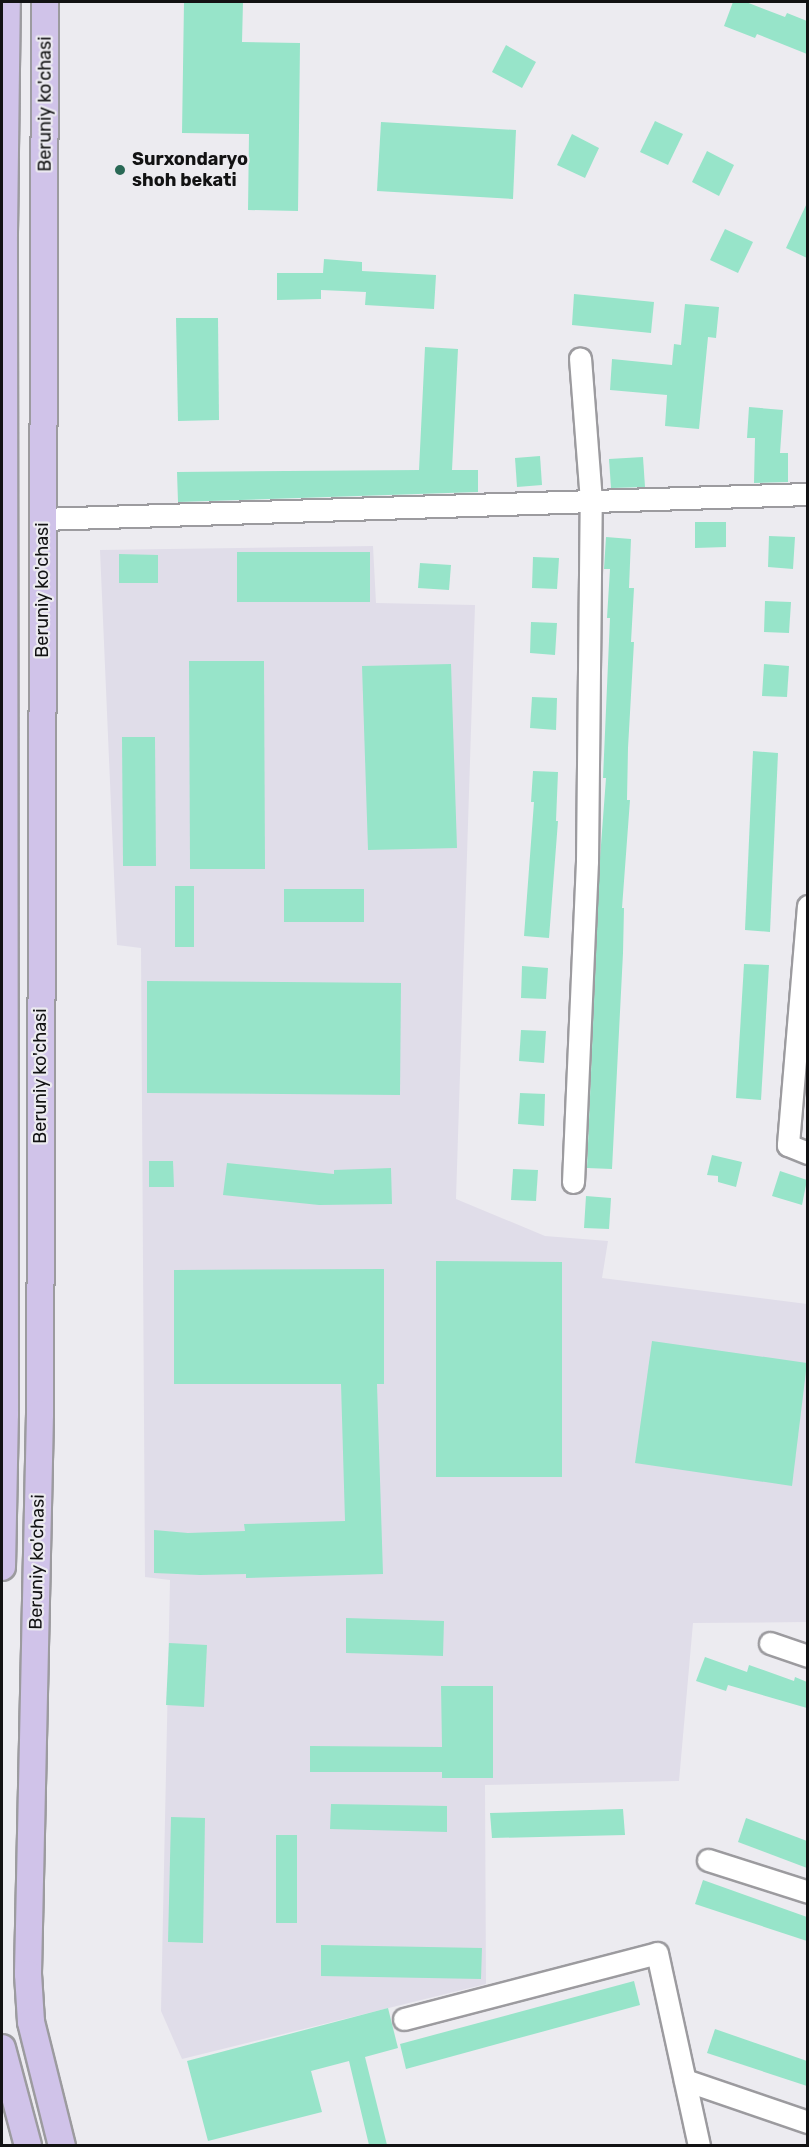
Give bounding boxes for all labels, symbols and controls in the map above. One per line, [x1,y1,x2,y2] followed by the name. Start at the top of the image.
[34,36,56,172] street label: Beruniy ko'chasi
[132,149,248,192] place label: Surxondaryo shoh bekati
[113,163,127,177] marker: Surxondaryo shoh bekati
[31,522,53,658] street label: Beruniy ko'chasi
[29,1008,51,1144] street label: Beruniy ko'chasi
[25,1494,49,1630] street label: Beruniy ko'chasi

